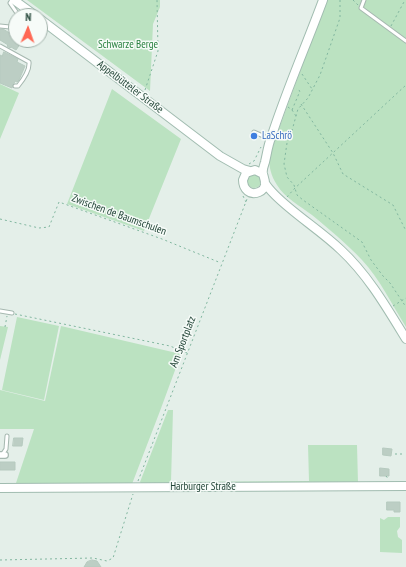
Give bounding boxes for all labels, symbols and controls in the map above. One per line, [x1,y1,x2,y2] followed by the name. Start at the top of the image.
[8,8,48,48] north arrow
[25,10,32,24] text: N
[98,38,158,52] park label: Schwarze Berge
[94,58,166,116] street label: Appelbütteler Straße
[262,129,292,143] place label: LaSchrö
[249,131,259,141] marker: LaSchrö
[70,192,168,238] street label: Zwischen de Baumschulen
[167,314,199,370] street label: Am Sportplatz
[170,480,236,494] street label: Harburger Straße

